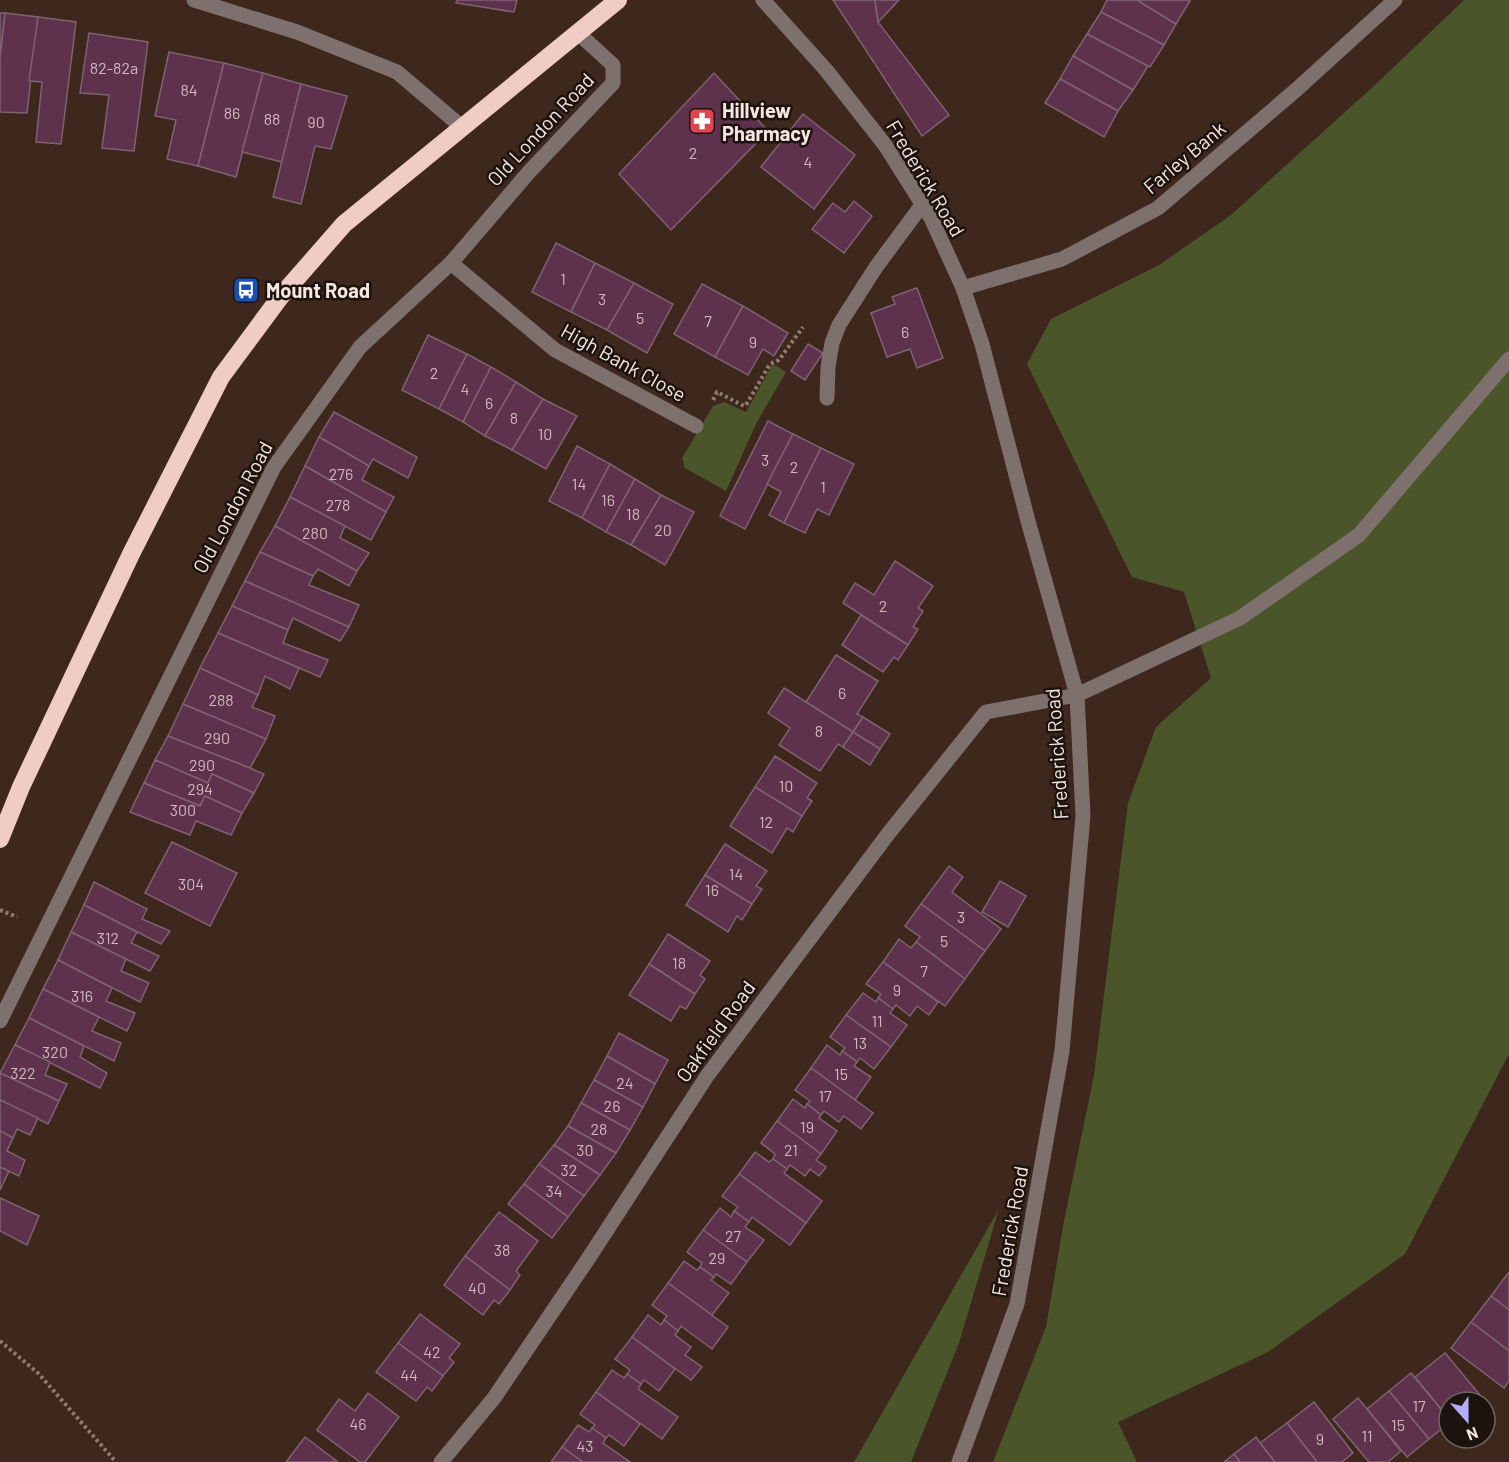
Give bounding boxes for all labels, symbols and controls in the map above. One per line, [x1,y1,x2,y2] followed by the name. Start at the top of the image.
[90,58,138,77] house number: 82-82a
[482,68,598,190] street label: Old London Road
[180,80,198,99] house number: 84
[722,98,811,145] place label: Hillview Pharmacy
[224,103,240,122] house number: 86
[687,106,717,136] pharmacy icon: Hillview Pharmacy
[264,109,280,128] house number: 88
[307,112,325,131] house number: 90
[882,115,970,241] street label: Frederick Road
[1138,116,1230,198] street label: Farley Bank
[689,143,697,162] house number: 2
[804,152,812,171] house number: 4
[560,269,566,288] house number: 1
[231,275,261,305] bus stop icon: Mount Road
[266,278,370,302] place label: Mount Road
[598,289,606,308] house number: 3
[636,308,644,327] house number: 5
[704,311,712,330] house number: 7
[557,318,691,406] street label: High Bank Close
[901,322,909,341] house number: 6
[749,332,757,351] house number: 9
[430,363,438,382] house number: 2
[461,379,469,398] house number: 4
[485,393,493,412] house number: 6
[510,408,518,427] house number: 8
[538,424,552,443] house number: 10
[187,437,277,577] street label: Old London Road
[761,450,769,469] house number: 3
[790,457,798,476] house number: 2
[329,464,353,483] house number: 276
[572,474,586,493] house number: 14
[820,477,826,496] house number: 1
[601,490,615,509] house number: 16
[326,495,350,514] house number: 278
[626,504,640,523] house number: 18
[654,520,672,539] house number: 20
[302,523,328,542] house number: 280
[879,596,887,615] house number: 2
[838,683,846,702] house number: 6
[1039,688,1073,820] street label: Frederick Road
[208,690,234,709] house number: 288
[815,721,823,740] house number: 8
[204,728,230,747] house number: 290
[189,755,215,774] house number: 290
[779,776,793,795] house number: 10
[187,779,213,798] house number: 294
[170,800,196,819] house number: 300
[759,812,773,831] house number: 12
[729,864,743,883] house number: 14
[178,874,204,893] house number: 304
[705,880,719,899] house number: 16
[957,907,965,926] house number: 3
[97,928,119,947] house number: 312
[940,931,948,950] house number: 5
[672,953,686,972] house number: 18
[920,961,928,980] house number: 7
[670,976,760,1086] street label: Oakfield Road
[893,980,901,999] house number: 9
[71,986,93,1005] house number: 316
[871,1011,883,1030] house number: 11
[853,1033,867,1052] house number: 13
[42,1042,68,1061] house number: 320
[10,1063,36,1082] house number: 322
[834,1064,848,1083] house number: 15
[616,1073,634,1092] house number: 24
[818,1086,832,1105] house number: 17
[604,1096,620,1115] house number: 26
[800,1117,814,1136] house number: 19
[591,1119,607,1138] house number: 28
[576,1140,594,1159] house number: 30
[784,1140,798,1159] house number: 21
[561,1160,577,1179] house number: 32
[986,1164,1032,1298] street label: Frederick Road
[545,1181,563,1200] house number: 34
[725,1226,741,1245] house number: 27
[494,1240,510,1259] house number: 38
[709,1248,725,1267] house number: 29
[468,1278,486,1297] house number: 40
[423,1342,441,1361] house number: 42
[400,1365,418,1384] house number: 44
[1437,1390,1497,1450] north arrow
[1412,1396,1426,1415] house number: 17
[349,1414,367,1433] house number: 46
[1391,1415,1405,1434] house number: 15
[1464,1424,1481,1445] text: N
[1361,1426,1373,1445] house number: 11
[1316,1429,1324,1448] house number: 9
[576,1436,594,1455] house number: 43

